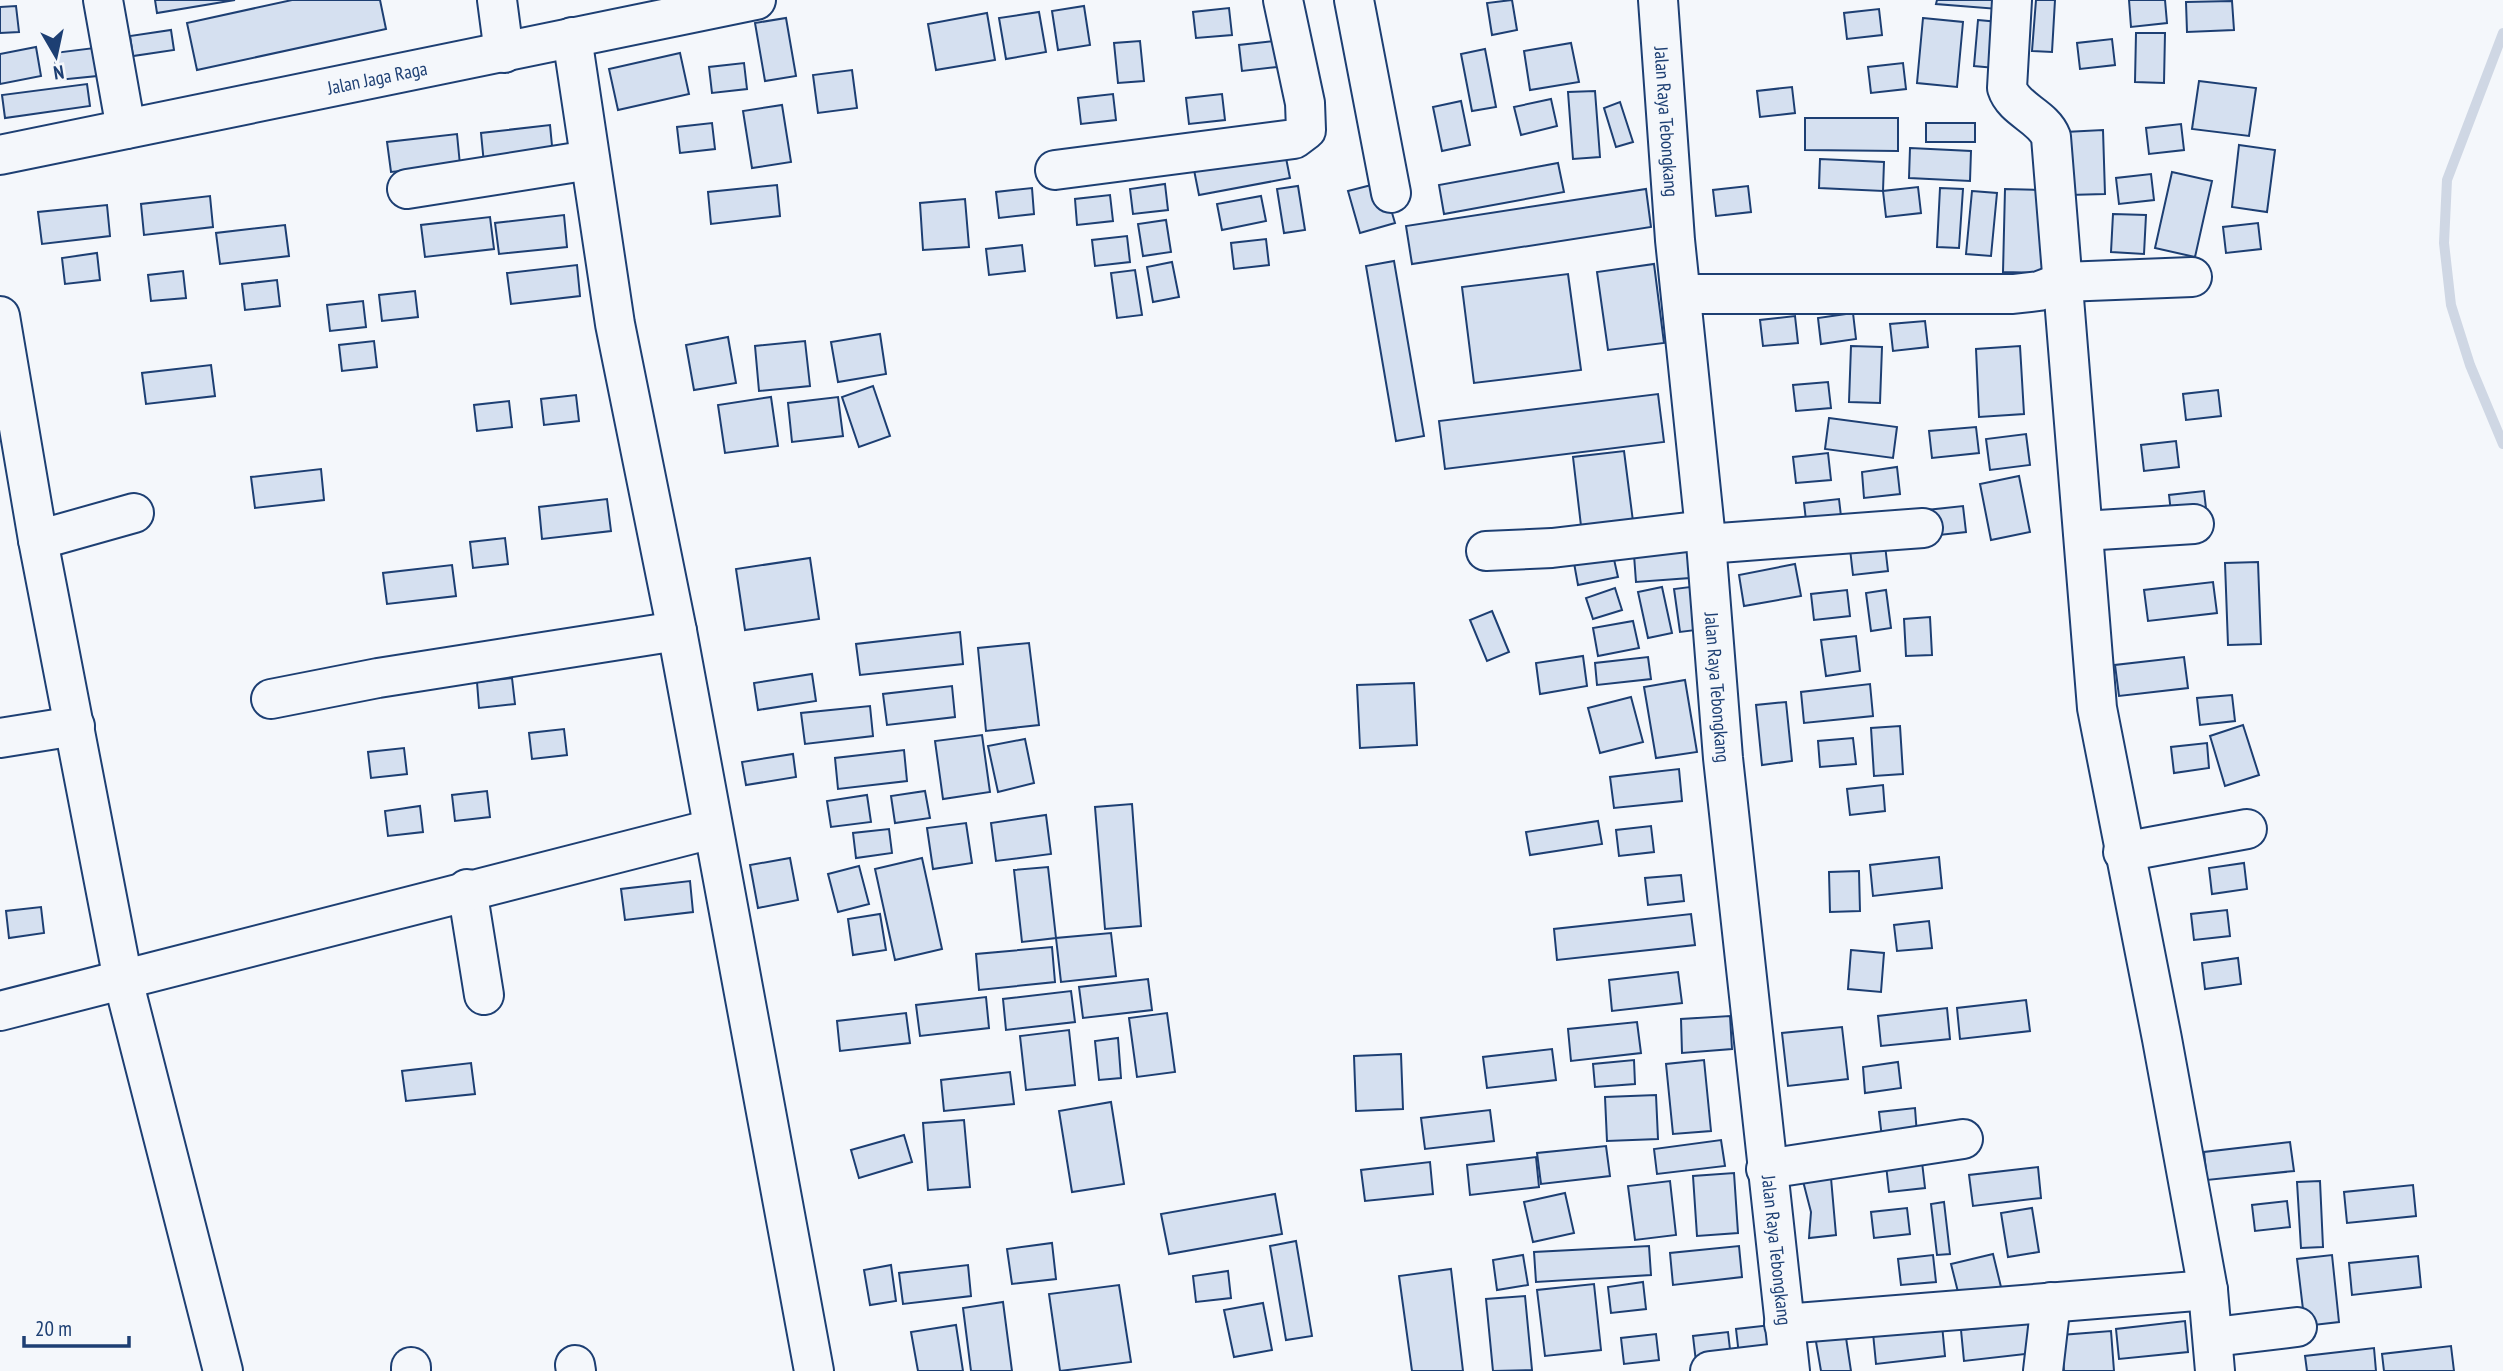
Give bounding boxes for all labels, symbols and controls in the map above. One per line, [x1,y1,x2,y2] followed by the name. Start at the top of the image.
[21,21,91,91] north arrow
[1649,45,1684,198] street label: Jalan Raya Tebongkang
[324,56,429,100] street label: Jalan Jaga Raga
[52,60,66,85] text: N
[1699,610,1735,764] street label: Jalan Raya Tebongkang
[1757,1173,1797,1326] street label: Jalan Raya Tebongkang
[24,1304,130,1348] scale bar
[35,1315,72,1342] text: 20 m

